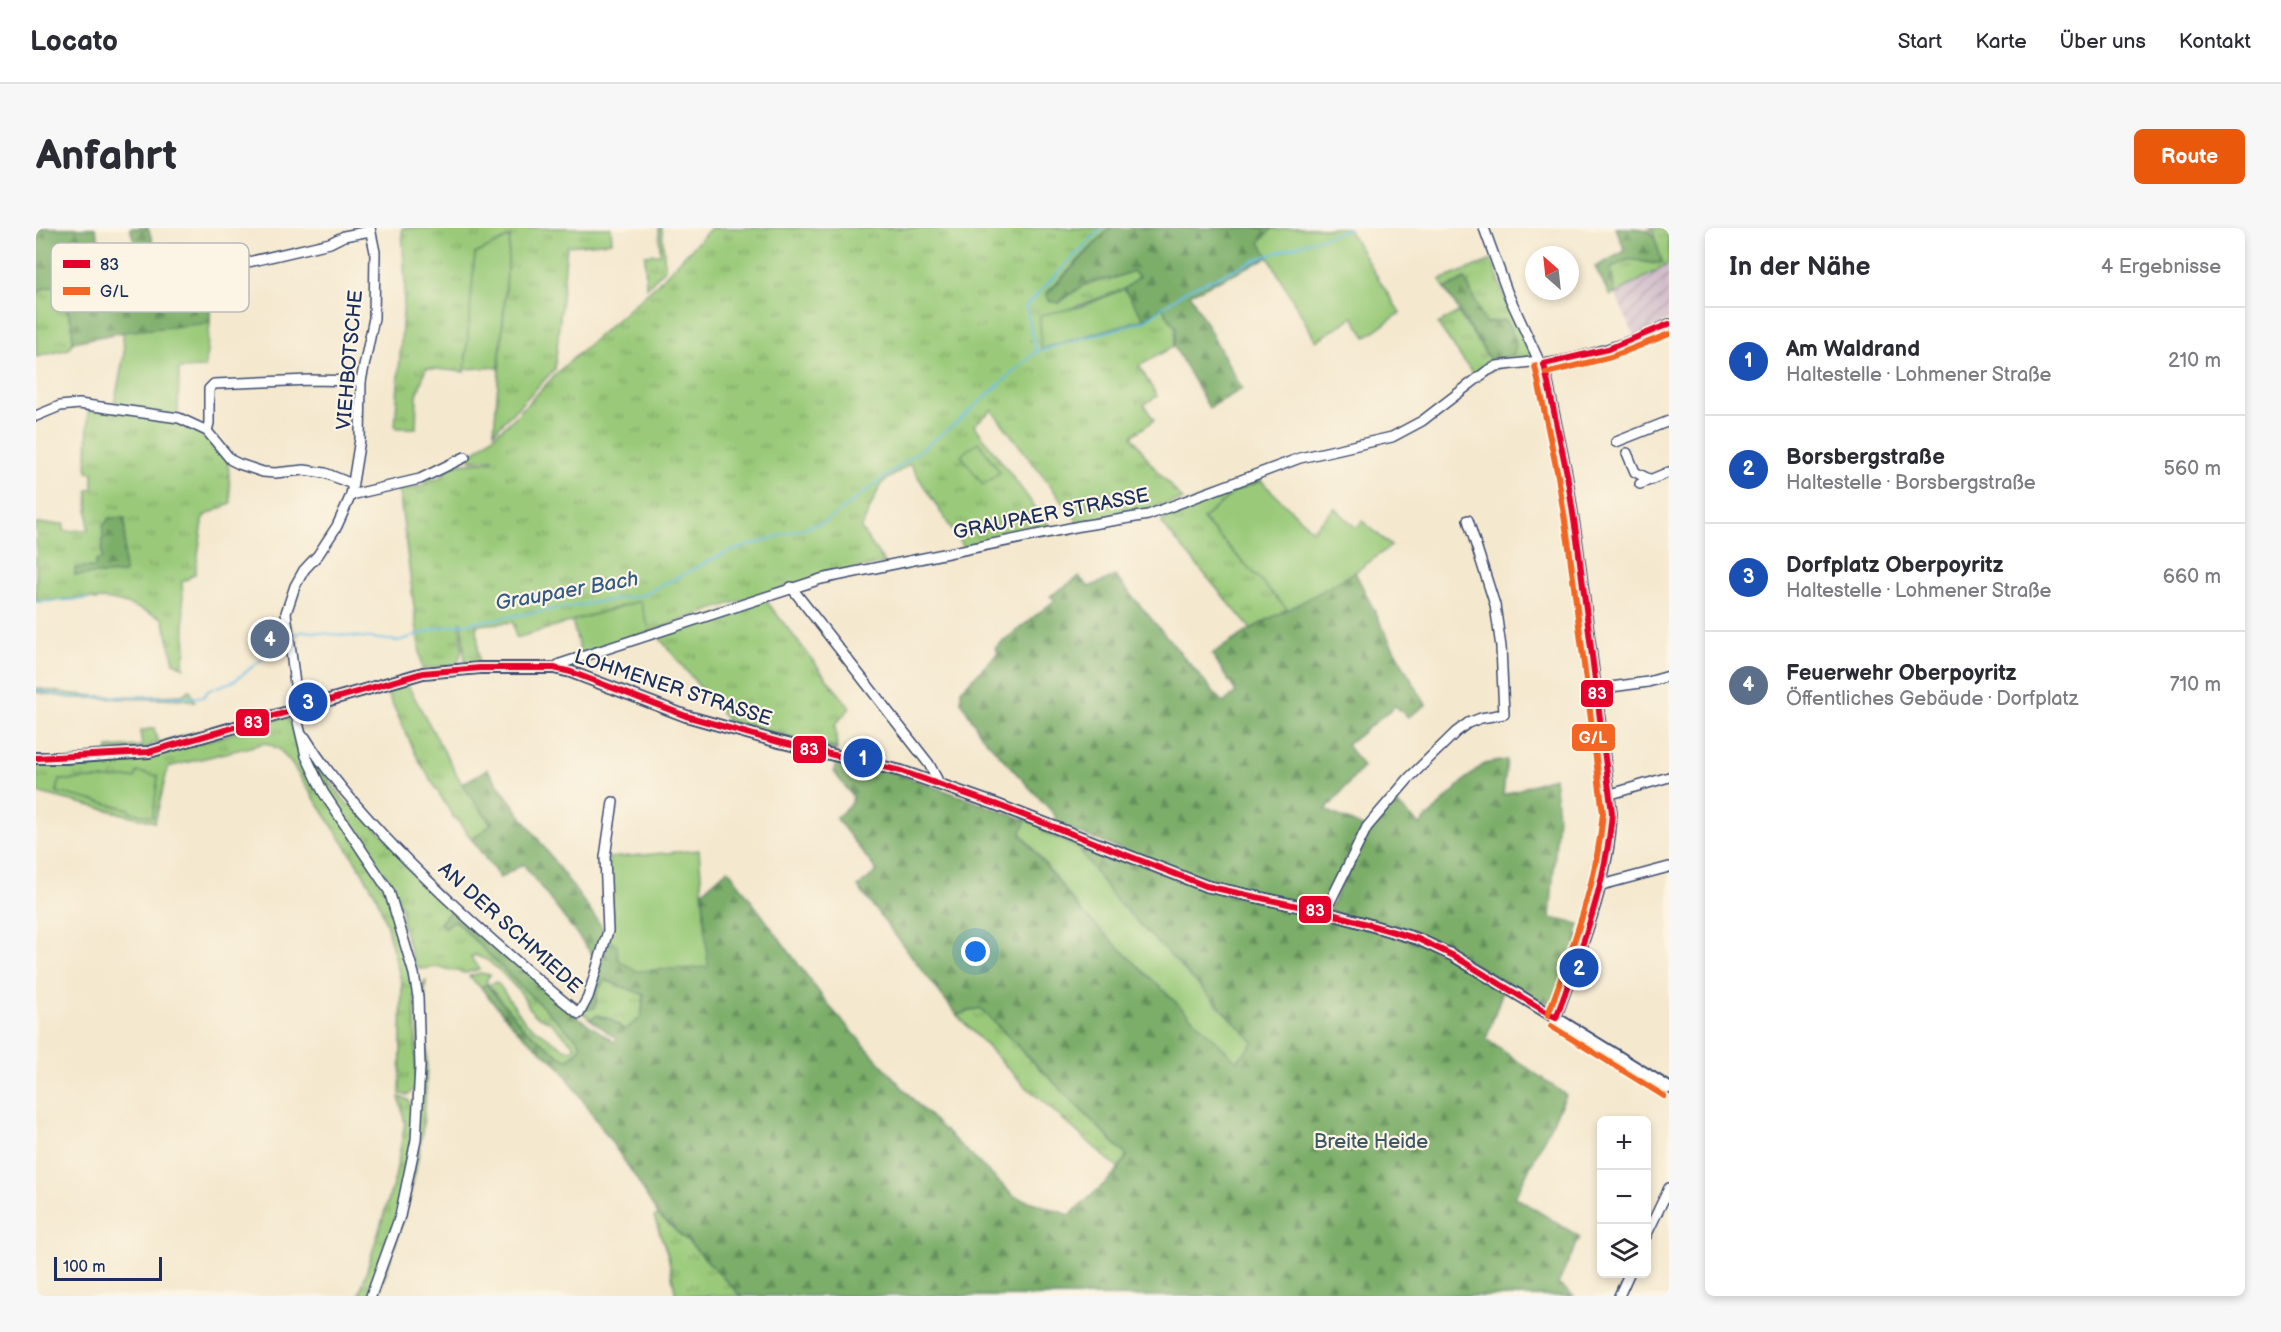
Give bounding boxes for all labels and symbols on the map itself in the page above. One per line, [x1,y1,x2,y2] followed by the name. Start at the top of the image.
[51,243,249,312] legend
[1525,246,1579,300] north arrow
[100,256,119,275] text: 83
[100,283,129,302] text: G/L
[332,289,368,431] street label: VIEHBOTSCHE
[951,483,1151,545] street label: GRAUPAER STRASSE
[494,566,641,616] water label: Graupaer Bach
[250,616,290,662] pin: 4
[571,645,775,731] street label: LOHMENER STRASSE
[1580,679,1614,708] line badge: 83
[288,680,328,724] pin: 3
[1588,685,1606,704] text: 83
[235,708,270,737] line badge: 83
[244,714,262,733] text: 83
[1571,723,1616,752] line badge: G/L
[1579,729,1608,748] text: G/L
[792,735,827,764] line badge: 83
[844,736,882,780] pin: 1
[800,741,818,760] text: 83
[433,857,587,999] street label: AN DER SCHMIEDE
[1298,895,1332,924] line badge: 83
[1306,902,1324,921] text: 83
[961,937,990,966] your location
[1560,946,1598,990] pin: 2
[1314,1130,1428,1154] park label: Breite Heide
[54,1254,162,1282] scale bar

